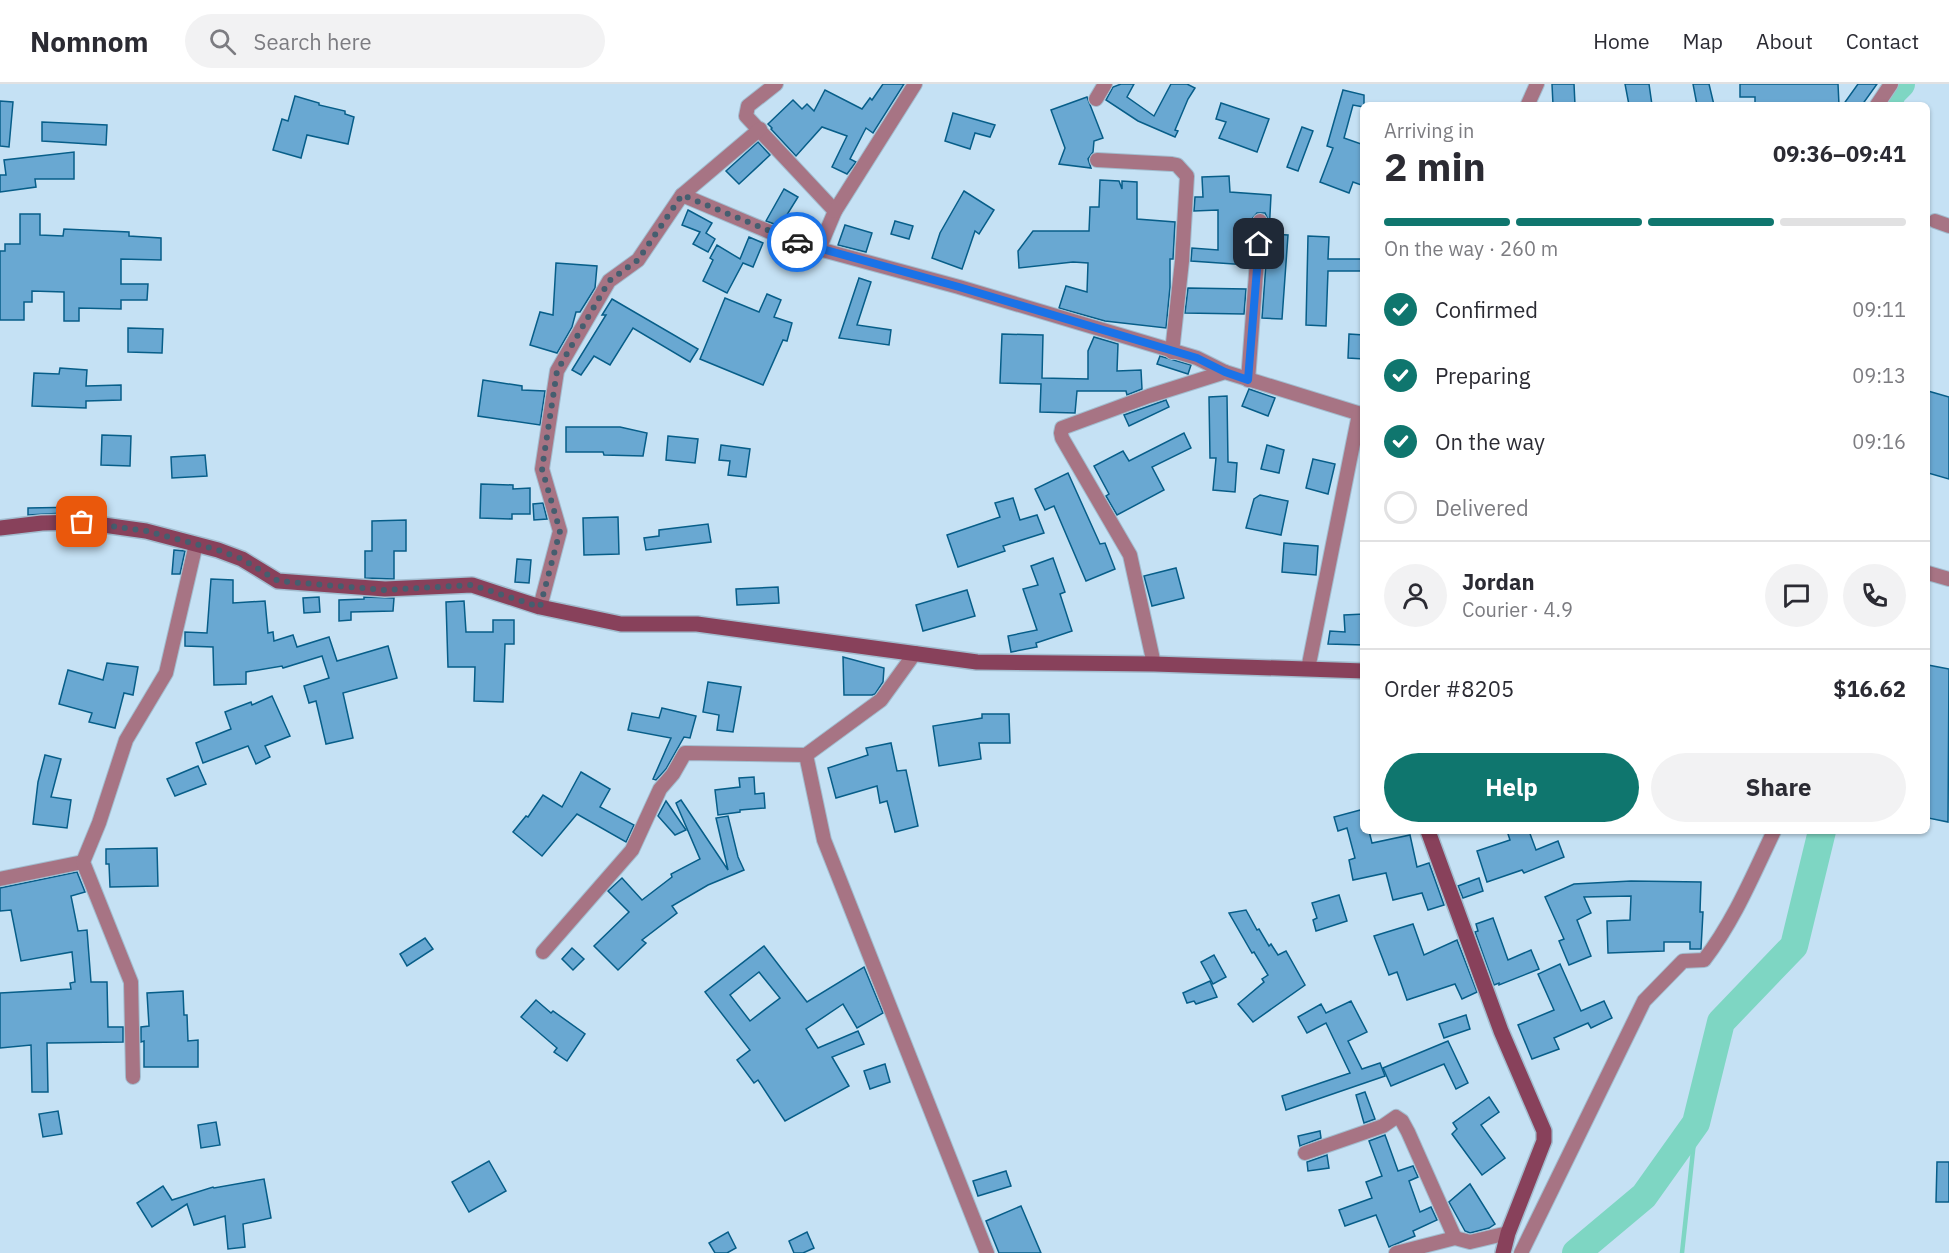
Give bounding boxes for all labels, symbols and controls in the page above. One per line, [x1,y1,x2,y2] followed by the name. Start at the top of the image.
[185,14,605,68] search box
[30,23,149,60] text: Nomnom
[206,25,239,58] icon: search
[254,27,372,56] text: Search here
[1593,27,1650,55] text: Home
[1683,27,1723,55] text: Map
[1756,27,1813,55] text: About
[1846,27,1919,55] text: Contact
[1384,117,1474,144] text: Arriving in
[1773,139,1906,168] text: 09:36–09:41
[1384,141,1486,192] text: 2 min
[767,212,827,272] courier
[1233,218,1284,269] pin
[781,226,814,259] icon: car
[1242,227,1275,260] icon: home
[1384,235,1558,262] text: On the way · 260 m
[1384,293,1417,326] icon: check
[1435,295,1538,324] text: Confirmed
[1852,296,1906,323] text: 09:11
[1384,359,1417,392] icon: check
[1435,361,1530,390] text: Preparing
[1852,362,1906,389] text: 09:13
[1384,425,1417,458] icon: check
[1435,427,1545,456] text: On the way
[1852,428,1906,455] text: 09:16
[1435,493,1529,522] text: Delivered
[56,496,107,547] pin
[65,505,98,538] icon: bag
[1384,564,1447,627] button: person
[1765,564,1828,627] button: chat
[1843,564,1906,627] button: phone
[1462,567,1535,596] text: Jordan
[1462,596,1573,623] text: Courier · 4.9
[1384,674,1514,703] text: Order #8205
[1833,674,1906,703] text: $16.62
[1384,753,1639,822] button: Help
[1651,753,1906,822] button: Share

